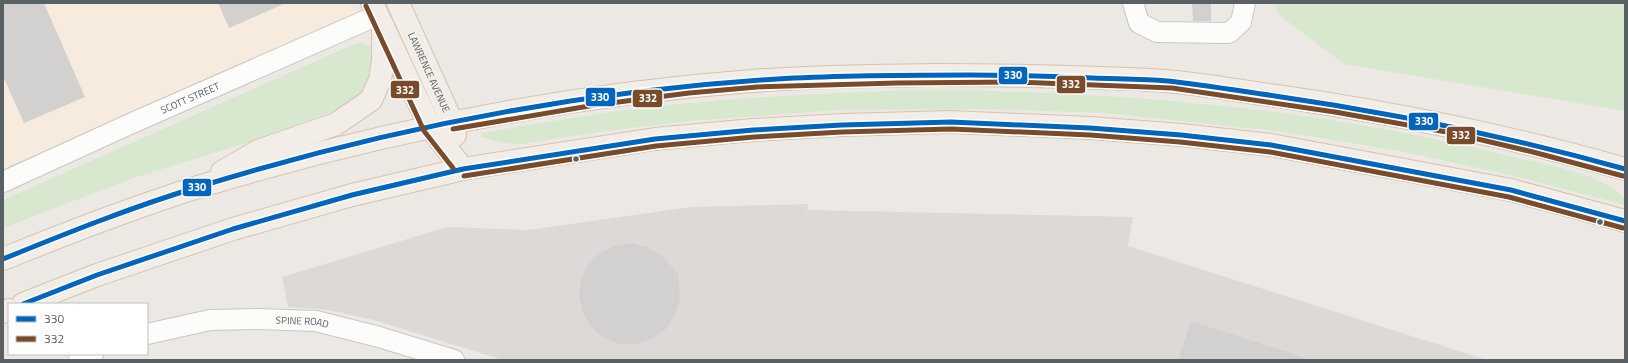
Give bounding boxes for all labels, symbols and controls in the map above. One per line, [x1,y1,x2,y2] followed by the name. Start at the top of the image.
[404,30,454,115] street label: LAWRENCE AVENUE
[998,66,1028,85] line badge: 330
[1004,67,1022,83] text: 330
[1056,75,1086,94] line badge: 332
[1062,76,1080,92] text: 332
[158,78,223,118] street label: SCOTT STREET
[390,80,420,99] line badge: 332
[396,82,414,98] text: 332
[585,87,616,107] line badge: 330
[591,89,609,105] text: 330
[632,89,663,108] line badge: 332
[639,90,657,106] text: 332
[1408,112,1439,131] line badge: 330
[1415,113,1433,129] text: 330
[1446,126,1476,145] line badge: 332
[1452,127,1470,143] text: 332
[571,154,581,164] unlabelled marker
[182,178,212,197] line badge: 330
[188,179,206,195] text: 330
[1595,217,1605,227] unlabelled marker
[8,303,148,355] legend
[44,309,64,328] text: 330
[275,313,330,332] street label: SPINE ROAD
[44,329,64,348] text: 332

